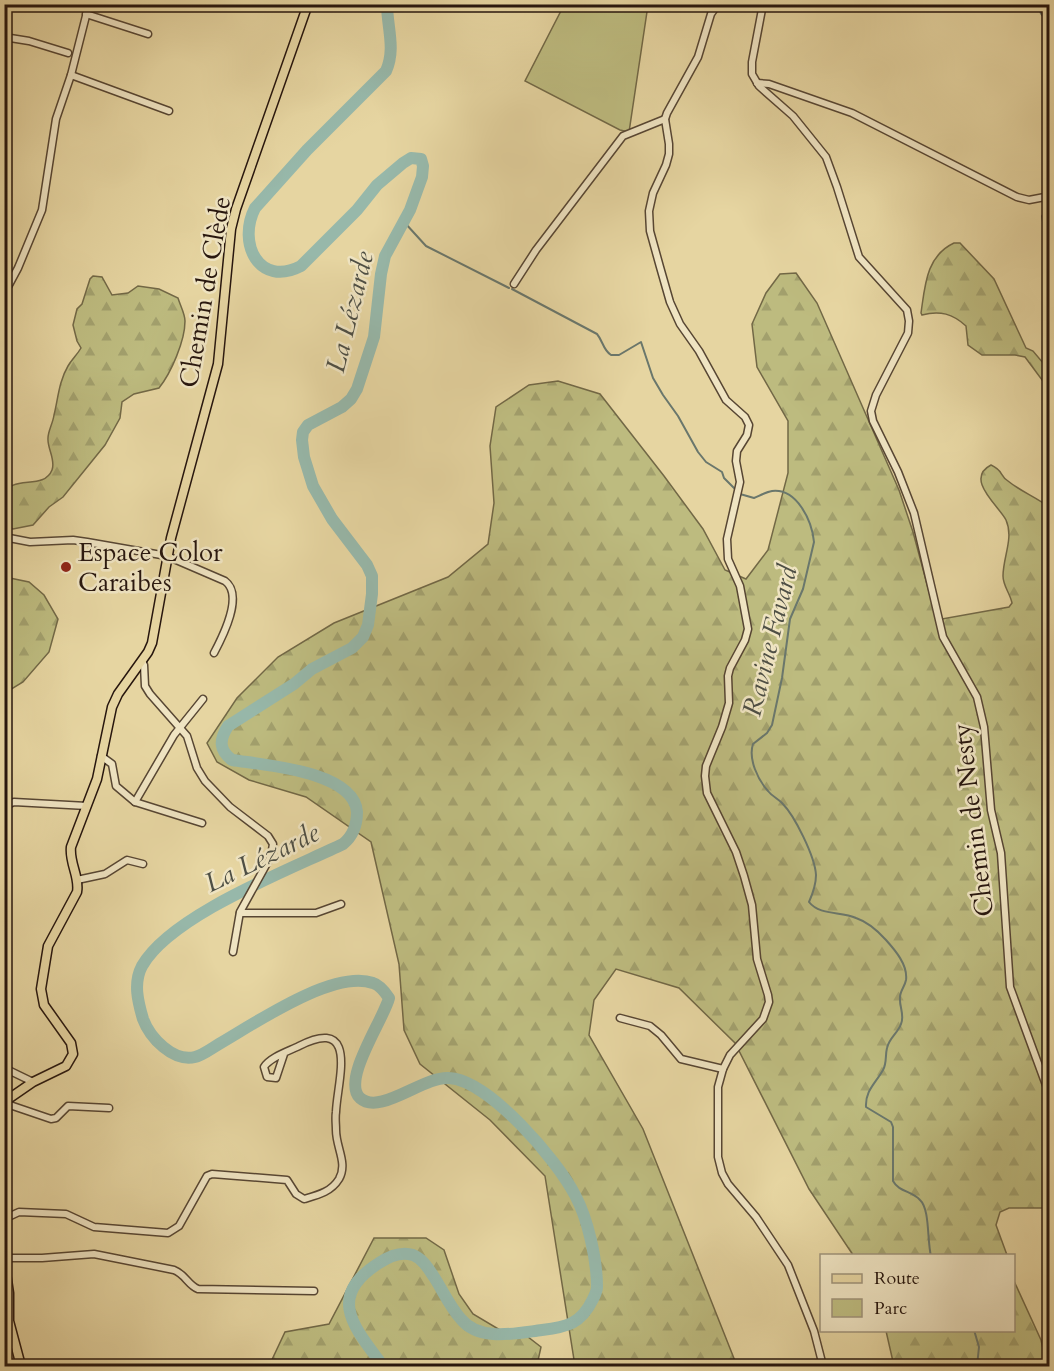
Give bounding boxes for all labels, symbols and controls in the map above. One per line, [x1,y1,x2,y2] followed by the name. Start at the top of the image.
[171,194,239,390] street label: Chemin de Clède
[317,247,383,376] water label: La Lézarde
[78,535,223,600] place label: Espace Color Caraibes
[59,560,73,574] marker: Espace Color Caraibes
[733,561,807,720] water label: Ravine Favard
[944,721,1002,919] street label: Chemin de Nesty
[198,814,326,902] water label: La Lézarde
[820,1254,1015,1332] legend
[874,1266,920,1291] text: Route
[874,1296,907,1321] text: Parc

